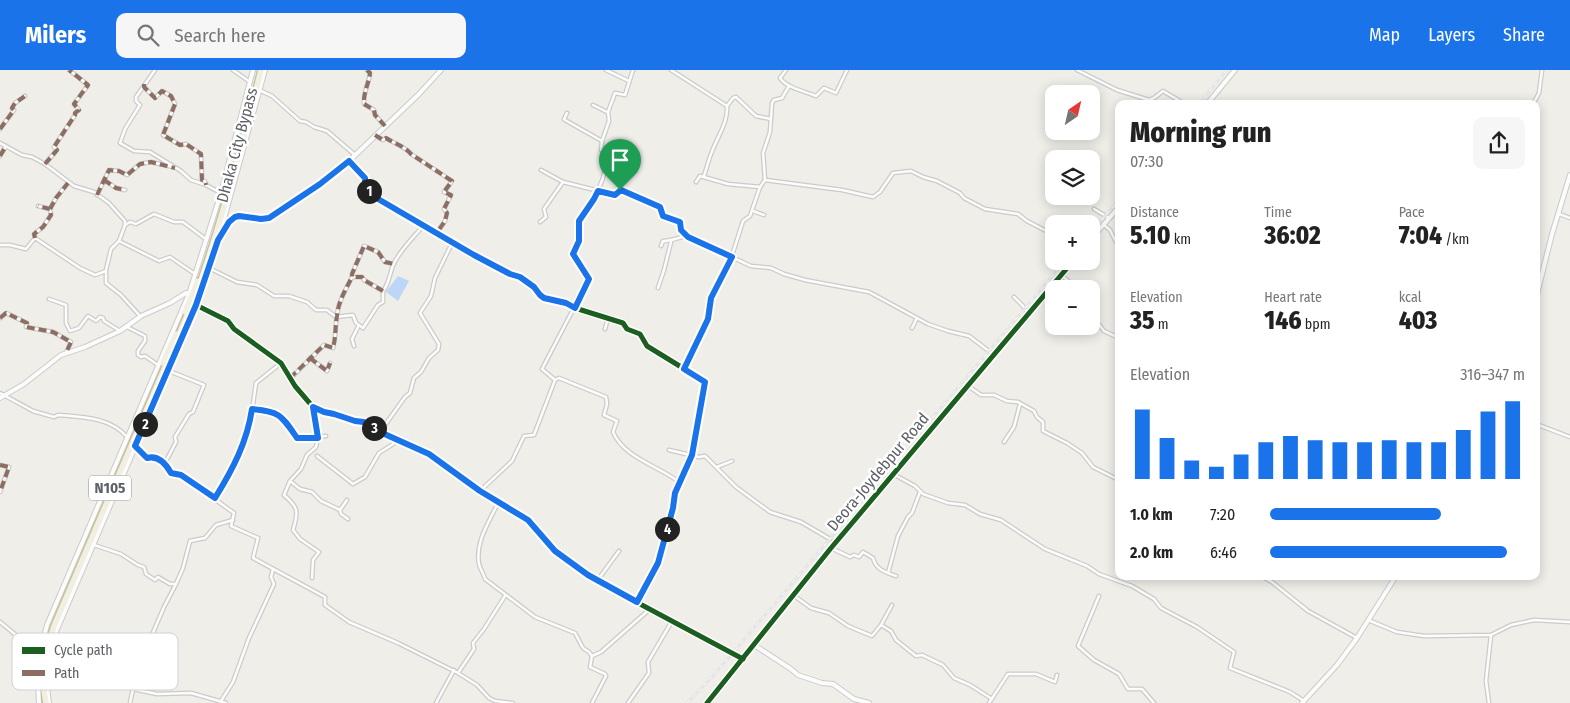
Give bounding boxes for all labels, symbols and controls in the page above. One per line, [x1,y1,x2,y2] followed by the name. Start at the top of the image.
[116,13,466,58] search box
[25,21,86,49] text: Milers
[134,21,162,49] icon: search
[174,24,266,47] text: Search here
[1369,24,1400,46] text: Map
[1428,24,1475,46] text: Layers
[1503,24,1545,46] text: Share
[213,85,262,205] street label: Dhaka City Bypass
[1045,85,1100,140] north arrow
[1045,85,1100,335] map controls
[1130,116,1271,149] text: Morning run
[1473,117,1525,169] button: share
[599,139,641,190] pin
[606,146,634,174] icon: arrive
[1045,150,1100,205] button: layers
[1130,152,1164,171] text: 07:30
[356,178,382,204] pin: 1
[367,183,372,200] text: 1
[1130,204,1179,221] text: Distance
[1264,204,1292,221] text: Time
[1399,204,1425,221] text: Pace
[1045,215,1100,270] button: +
[1130,221,1170,251] text: 5.10
[1264,221,1321,251] text: 36:02
[1399,221,1442,251] text: 7:04
[1170,231,1191,248] text: km
[1442,231,1469,248] text: /km
[1045,280,1100,335] button: −
[1130,289,1183,306] text: Elevation
[1264,289,1322,306] text: Heart rate
[1399,289,1421,306] text: kcal
[1130,306,1155,336] text: 35
[1264,306,1302,336] text: 146
[1399,306,1437,336] text: 403
[1155,316,1169,333] text: m
[1302,316,1331,333] text: bpm
[1130,365,1190,384] text: Elevation
[1460,365,1525,384] text: 316–347 m
[823,409,933,535] street label: Deora-Joydebpur Road
[132,412,158,436] pin: 2
[142,416,149,433] text: 2
[362,416,386,440] pin: 3
[371,420,378,437] text: 3
[89,476,131,500] road number: N105
[1130,505,1173,524] text: 1.0 km
[1210,505,1235,524] text: 7:20
[654,516,680,542] pin: 4
[664,521,671,538] text: 4
[1130,543,1173,562] text: 2.0 km
[1210,543,1237,562] text: 6:46
[12,633,178,690] legend
[54,642,113,659] text: Cycle path
[54,665,79,682] text: Path

